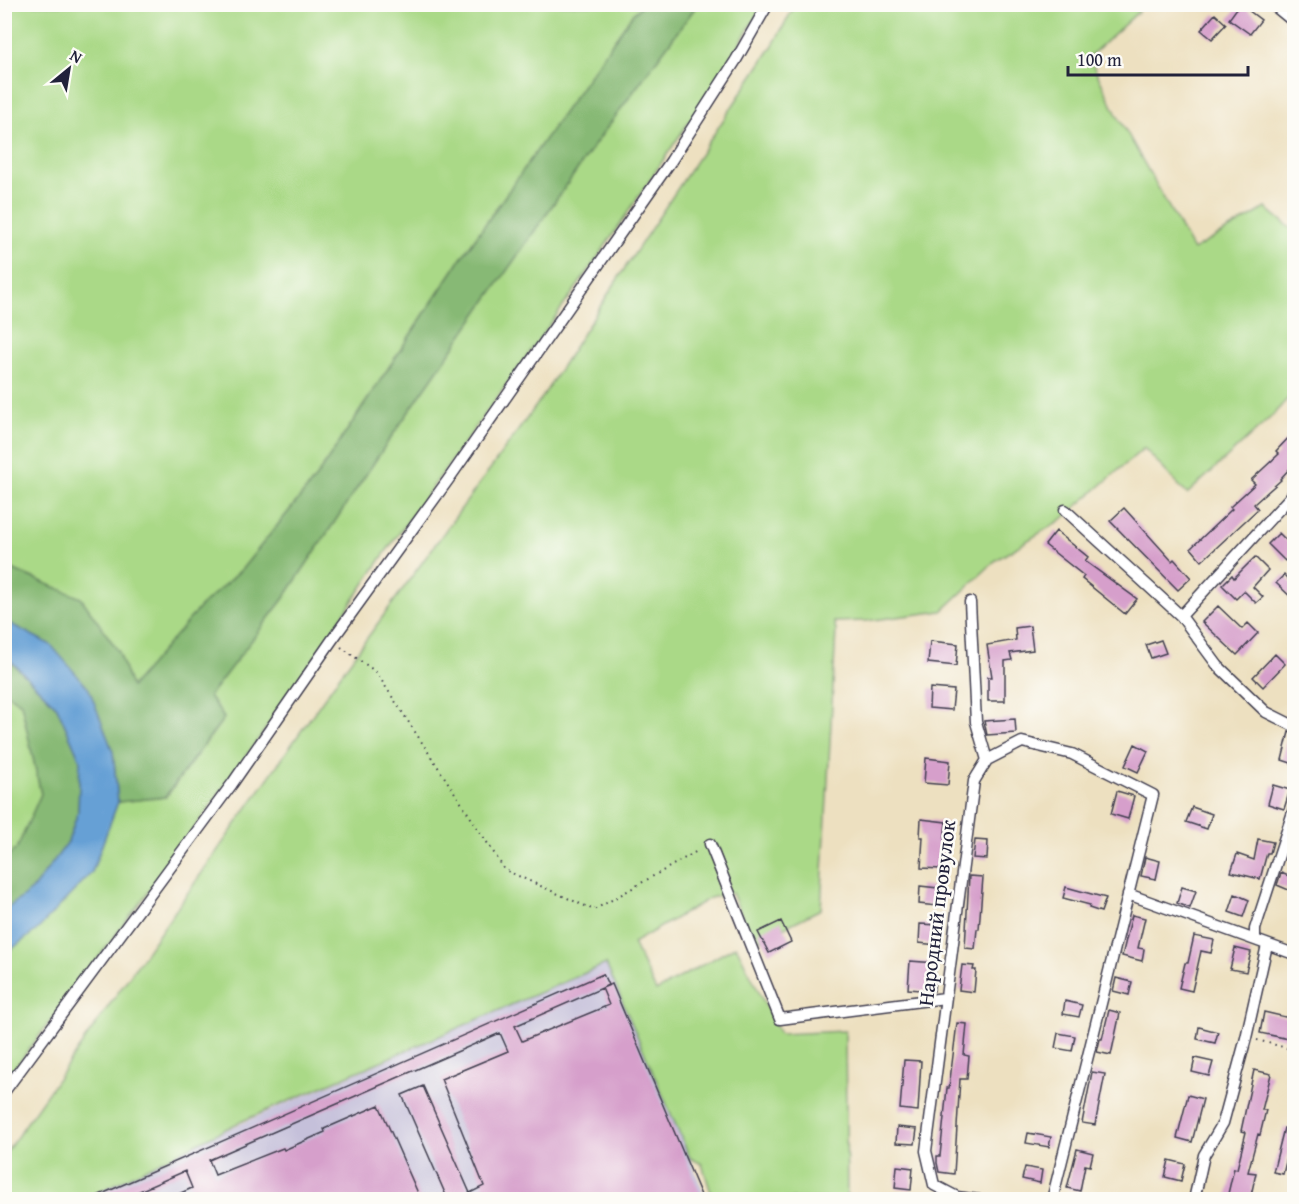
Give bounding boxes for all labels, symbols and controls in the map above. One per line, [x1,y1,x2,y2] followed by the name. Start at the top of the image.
[39,39,99,99] north arrow
[1068,39,1248,77] scale bar
[66,43,87,69] text: N
[1077,46,1122,73] text: 100 m
[910,818,963,1008] street label: Народний провулок

